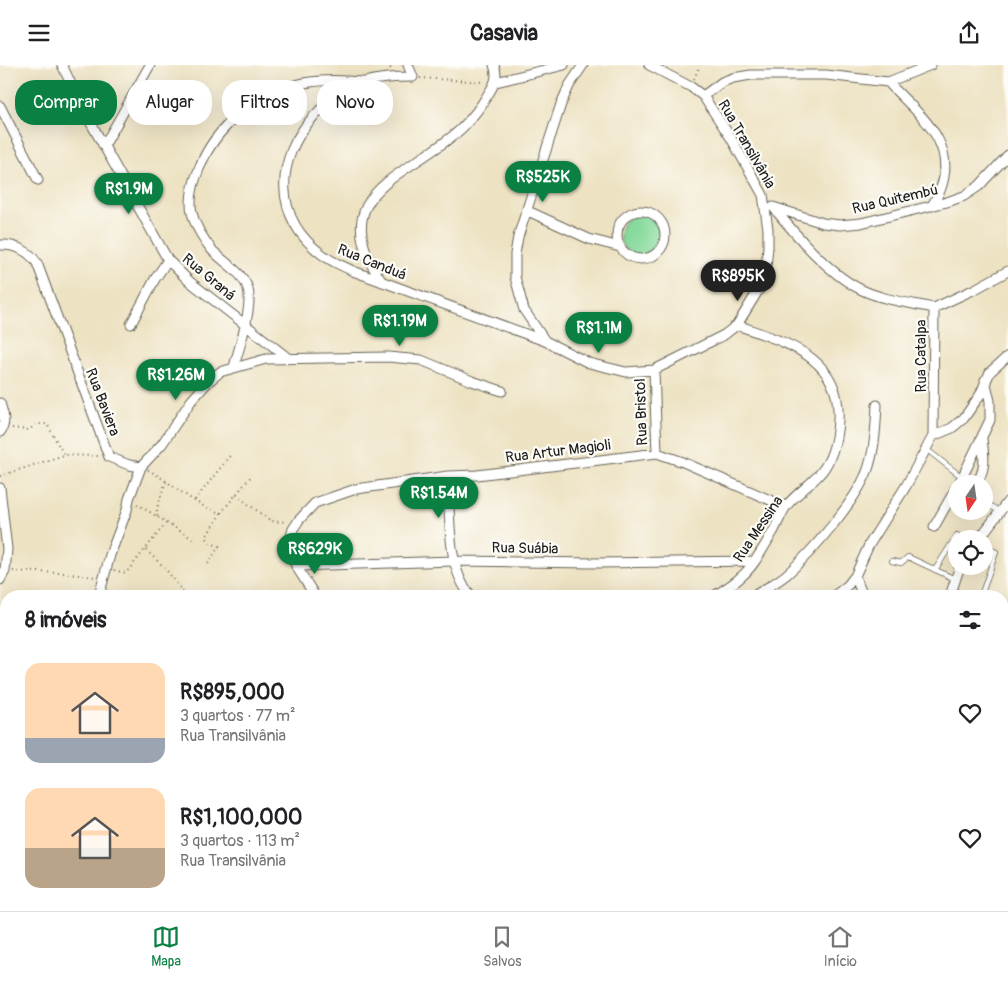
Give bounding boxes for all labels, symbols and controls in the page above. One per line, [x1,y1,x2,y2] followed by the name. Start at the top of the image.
[25,19,53,47] icon: menu
[470,19,538,47] text: Casavia
[955,19,983,47] icon: share
[15,80,117,125] chip: Comprar
[127,80,212,125] chip: Alugar
[222,80,307,125] chip: Filtros
[317,80,393,125] chip: Novo
[714,97,780,192] street label: Rua Transilvânia
[502,161,584,203] pin: R$525K
[516,167,570,187] text: R$525K
[88,173,170,215] pin: R$1.9M
[105,179,153,199] text: R$1.9M
[850,180,940,219] street label: Rua Quitembú
[335,240,409,285] street label: Rua Canduá
[178,250,239,305] street label: Rua Graná
[697,259,779,302] pin: R$895K
[712,266,764,286] text: R$895K
[354,305,446,347] pin: R$1.19M
[373,311,427,331] text: R$1.19M
[558,311,640,354] pin: R$1.1M
[576,318,622,338] text: R$1.1M
[912,320,931,392] street label: Rua Catalpa
[130,359,222,401] pin: R$1.26M
[147,365,205,385] text: R$1.26M
[81,366,124,439] street label: Rua Baviera
[631,378,652,446] street label: Rua Bristol
[504,436,612,467] street label: Rua Artur Magioli
[948,475,992,520] north arrow
[948,475,993,575] map controls
[393,477,485,519] pin: R$1.54M
[410,483,468,503] text: R$1.54M
[729,492,788,566] street label: Rua Messina
[948,530,993,575] button: locate
[274,533,356,575] pin: R$629K
[491,538,559,559] street label: Rua Suábia
[288,539,342,559] text: R$629K
[956,606,984,634] icon: filters
[25,607,106,634] text: 8 imóveis
[180,679,285,706] text: R$895,000
[65,683,125,743] icon: home
[956,699,984,727] icon: heart
[180,706,295,726] text: 3 quartos · 77 m²
[180,726,286,746] text: Rua Transilvânia
[180,804,302,831] text: R$1,100,000
[65,808,125,868] icon: home
[956,824,984,852] icon: heart
[180,831,300,851] text: 3 quartos · 113 m²
[180,851,286,871] text: Rua Transilvânia
[151,923,181,970] tab: Mapa
[483,923,521,970] tab: Salvos
[824,923,857,970] tab: Início

